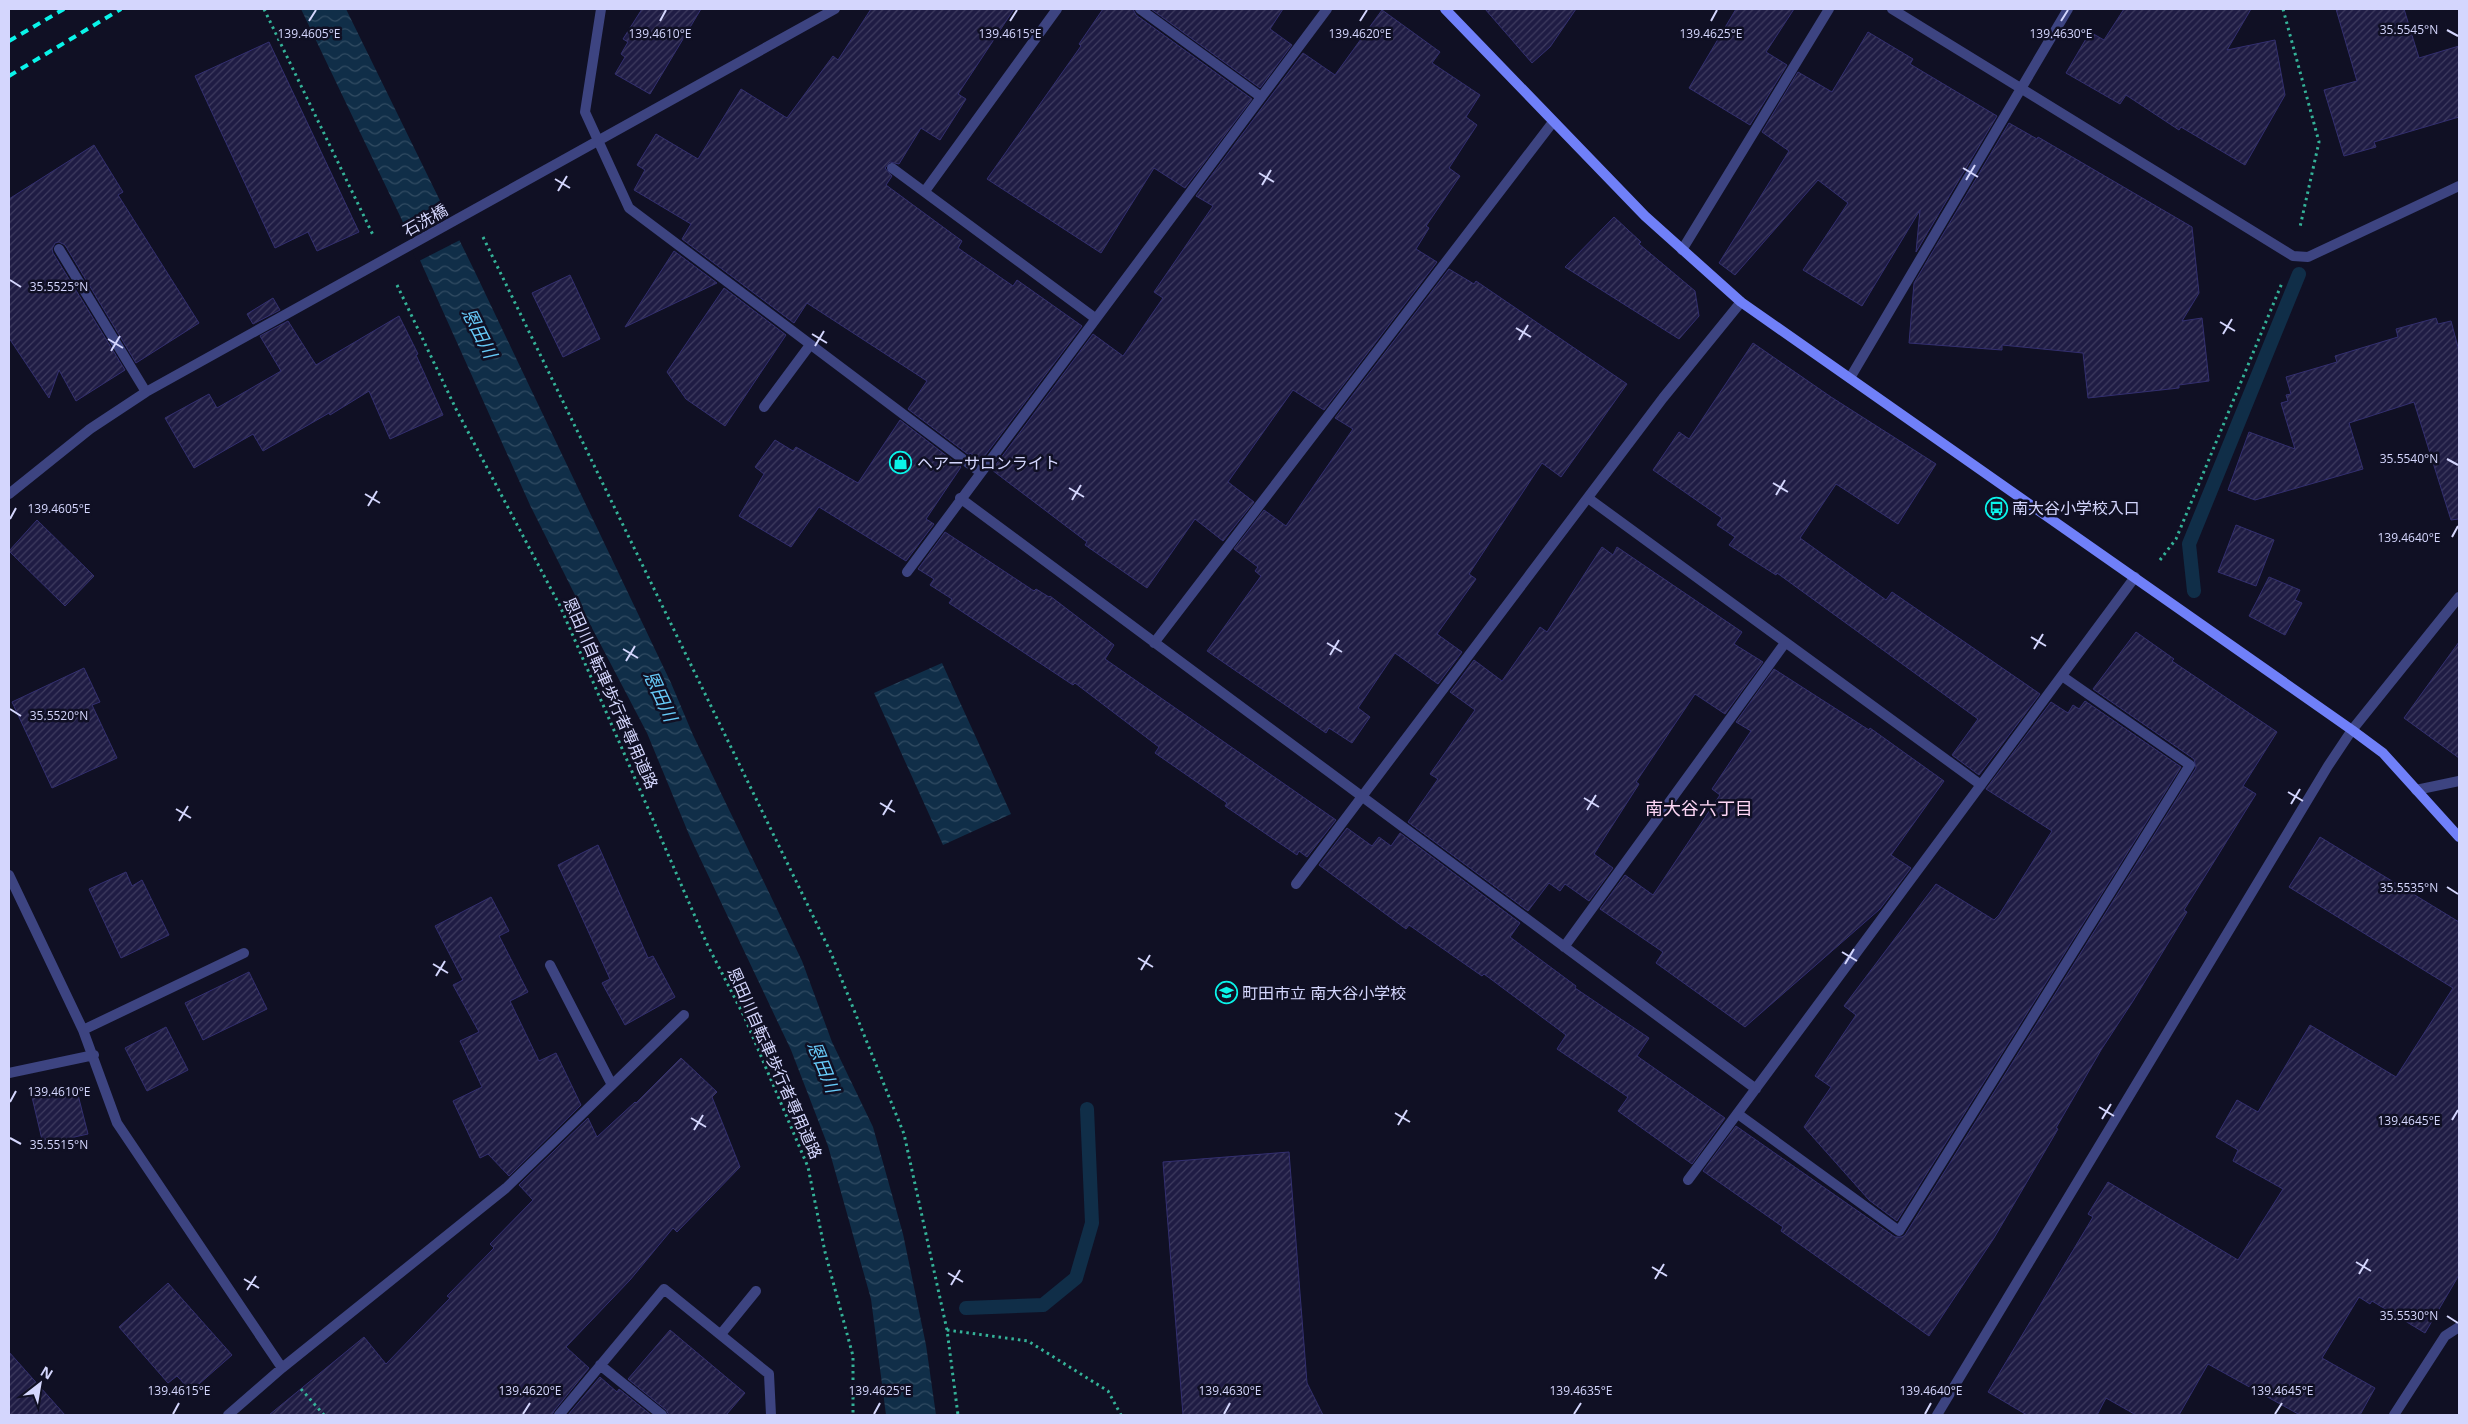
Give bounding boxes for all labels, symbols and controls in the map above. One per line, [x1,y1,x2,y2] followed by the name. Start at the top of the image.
[2380,21,2438,38] text: 35.5545°N
[278,25,341,42] text: 139.4605°E
[629,25,692,42] text: 139.4610°E
[979,25,1042,42] text: 139.4615°E
[1329,25,1392,42] text: 139.4620°E
[1680,25,1743,42] text: 139.4625°E
[2030,25,2093,42] text: 139.4630°E
[399,199,451,241] street label: 石洗橋
[30,278,88,295] text: 35.5525°N
[457,303,504,364] water label: 恩田川
[2380,450,2438,467] text: 35.5540°N
[889,451,913,475] shop icon: ヘアーサロンライト
[917,452,1060,474] place label: ヘアーサロンライト
[1984,496,2008,520] bus stop icon: 南大谷小学校入口
[2012,497,2140,519] place label: 南大谷小学校入口
[28,500,91,517] text: 139.4605°E
[2378,529,2441,546] text: 139.4640°E
[560,594,662,792] street label: 恩田川自転車歩行者専用道路
[639,667,681,725] water label: 恩田川
[30,707,88,724] text: 35.5520°N
[1645,796,1753,820] district label: 南大谷六丁目
[2380,879,2438,896] text: 35.5535°N
[724,964,826,1162] street label: 恩田川自転車歩行者専用道路
[1214,981,1238,1005] school or university icon: 町田市立 南大谷小学校
[1242,982,1406,1004] place label: 町田市立 南大谷小学校
[803,1038,843,1096] water label: 恩田川
[28,1083,91,1100] text: 139.4610°E
[2378,1112,2441,1129] text: 139.4645°E
[30,1136,88,1153] text: 35.5515°N
[2380,1307,2438,1324] text: 35.5530°N
[15,1359,65,1409] north arrow
[37,1361,57,1384] text: N
[148,1382,211,1399] text: 139.4615°E
[499,1382,562,1399] text: 139.4620°E
[849,1382,912,1399] text: 139.4625°E
[1199,1382,1262,1399] text: 139.4630°E
[1550,1382,1613,1399] text: 139.4635°E
[1900,1382,1963,1399] text: 139.4640°E
[2251,1382,2314,1399] text: 139.4645°E

